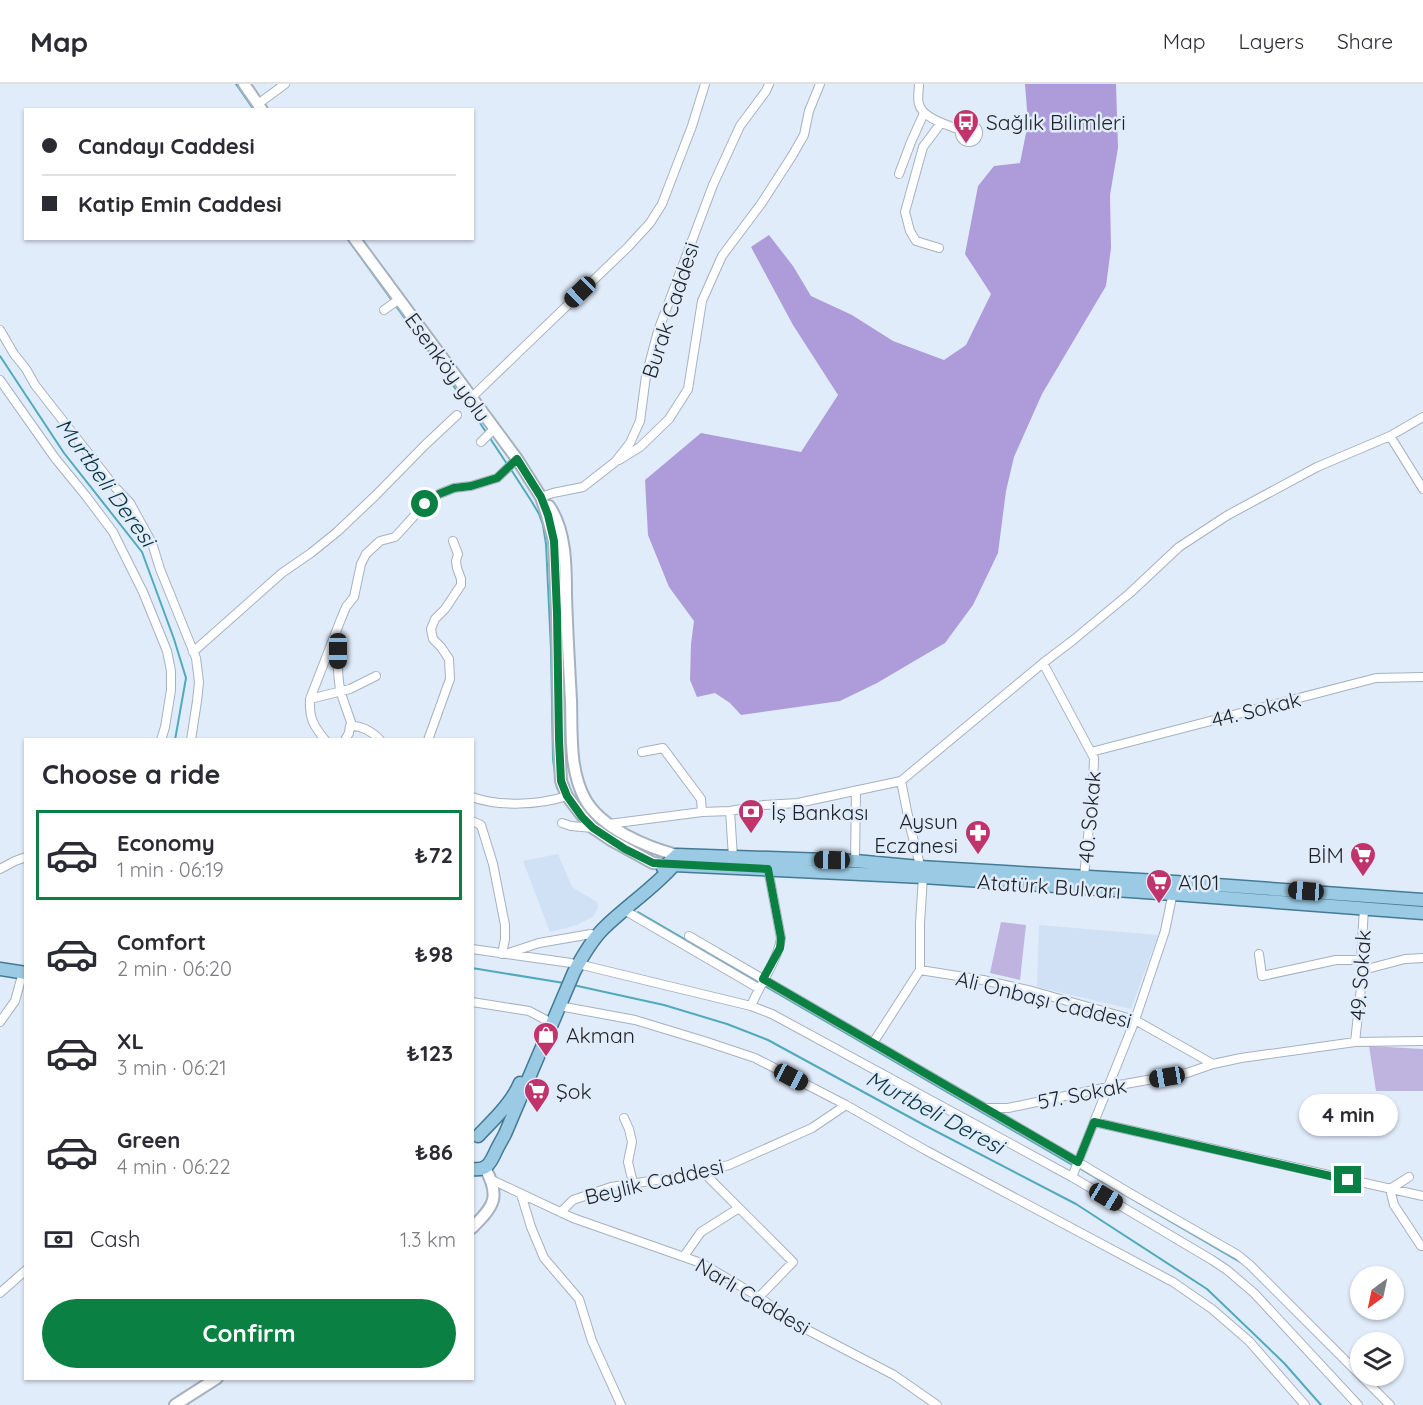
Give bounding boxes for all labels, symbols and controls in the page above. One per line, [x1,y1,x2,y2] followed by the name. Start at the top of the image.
[30,24,88,59] text: Map
[1163,28,1206,54] text: Map
[1239,28,1304,54] text: Layers
[1337,28,1393,54] text: Share
[951,107,981,145] bus stop icon: Sağlık Bilimleri
[986,109,1126,135] place label: Sağlık Bilimleri
[78,132,255,160] text: Candayı Caddesi
[78,190,282,218] text: Katip Emin Caddesi
[636,239,704,381] street label: Burak Caddesi
[561,273,599,311] car
[400,307,496,427] street label: Esenköy yolu
[50,412,163,554] water label: Murtbeli Deresi
[411,490,438,517] route start
[329,633,347,669] car
[1209,685,1303,733] street label: 44. Sokak
[42,757,220,791] text: Choose a ride
[1072,770,1106,864] street label: 40. Sokak
[736,797,766,835] bank icon: İş Bankası
[771,799,869,825] place label: İş Bankası
[874,808,958,858] place label: Aysun Eczanesi
[963,818,993,856] pharmacy icon: Aysun Eczanesi
[45,828,99,882] icon: car
[117,829,215,857] text: Economy
[1348,840,1378,878] supermarket icon: BİM
[414,841,453,869] text: ₺72
[1308,842,1344,868] place label: BİM
[814,851,850,869] car
[117,857,224,882] text: 1 min · 06:19
[1144,867,1174,905] supermarket icon: A101
[976,868,1122,904] street label: Atatürk Bulvarı
[1178,869,1220,895] place label: A101
[1287,881,1325,901] car
[45,927,99,981] icon: car
[117,928,206,956] text: Comfort
[1344,929,1376,1021] street label: 49. Sokak
[415,940,453,968] text: ₺98
[117,956,232,981] text: 2 min · 06:20
[953,965,1135,1033] street label: Ali Onbaşı Caddesi
[531,1020,561,1058] shop icon: Akman
[566,1022,635,1048] place label: Akman
[45,1026,99,1080] icon: car
[117,1027,144,1055] text: XL
[406,1039,453,1067] text: ₺123
[117,1055,227,1080] text: 3 min · 06:21
[771,1061,811,1093] car
[861,1064,1011,1161] water label: Murtbeli Deresi
[1148,1065,1186,1089] car
[1035,1072,1129,1114] street label: 57. Sokak
[522,1076,552,1114] supermarket icon: Şok
[556,1078,592,1104] place label: Şok
[1298,1093,1398,1135] callout: 4 min
[1322,1102,1375,1127] text: 4 min
[45,1125,99,1179] icon: car
[117,1126,180,1154] text: Green
[415,1138,453,1166] text: ₺86
[582,1152,726,1210] street label: Beylik Caddesi
[117,1154,230,1179] text: 4 min · 06:22
[1334,1166,1361,1193] route end
[1086,1180,1126,1214] car
[42,1223,75,1256] icon: cash
[90,1225,141,1253] text: Cash
[400,1227,456,1252] text: 1.3 km
[691,1252,815,1340] street label: Narlı Caddesi
[1350,1266,1404,1320] north arrow
[1350,1266,1404,1386] map controls
[42,1299,456,1368] button: Confirm
[1350,1332,1404,1386] button: layers

